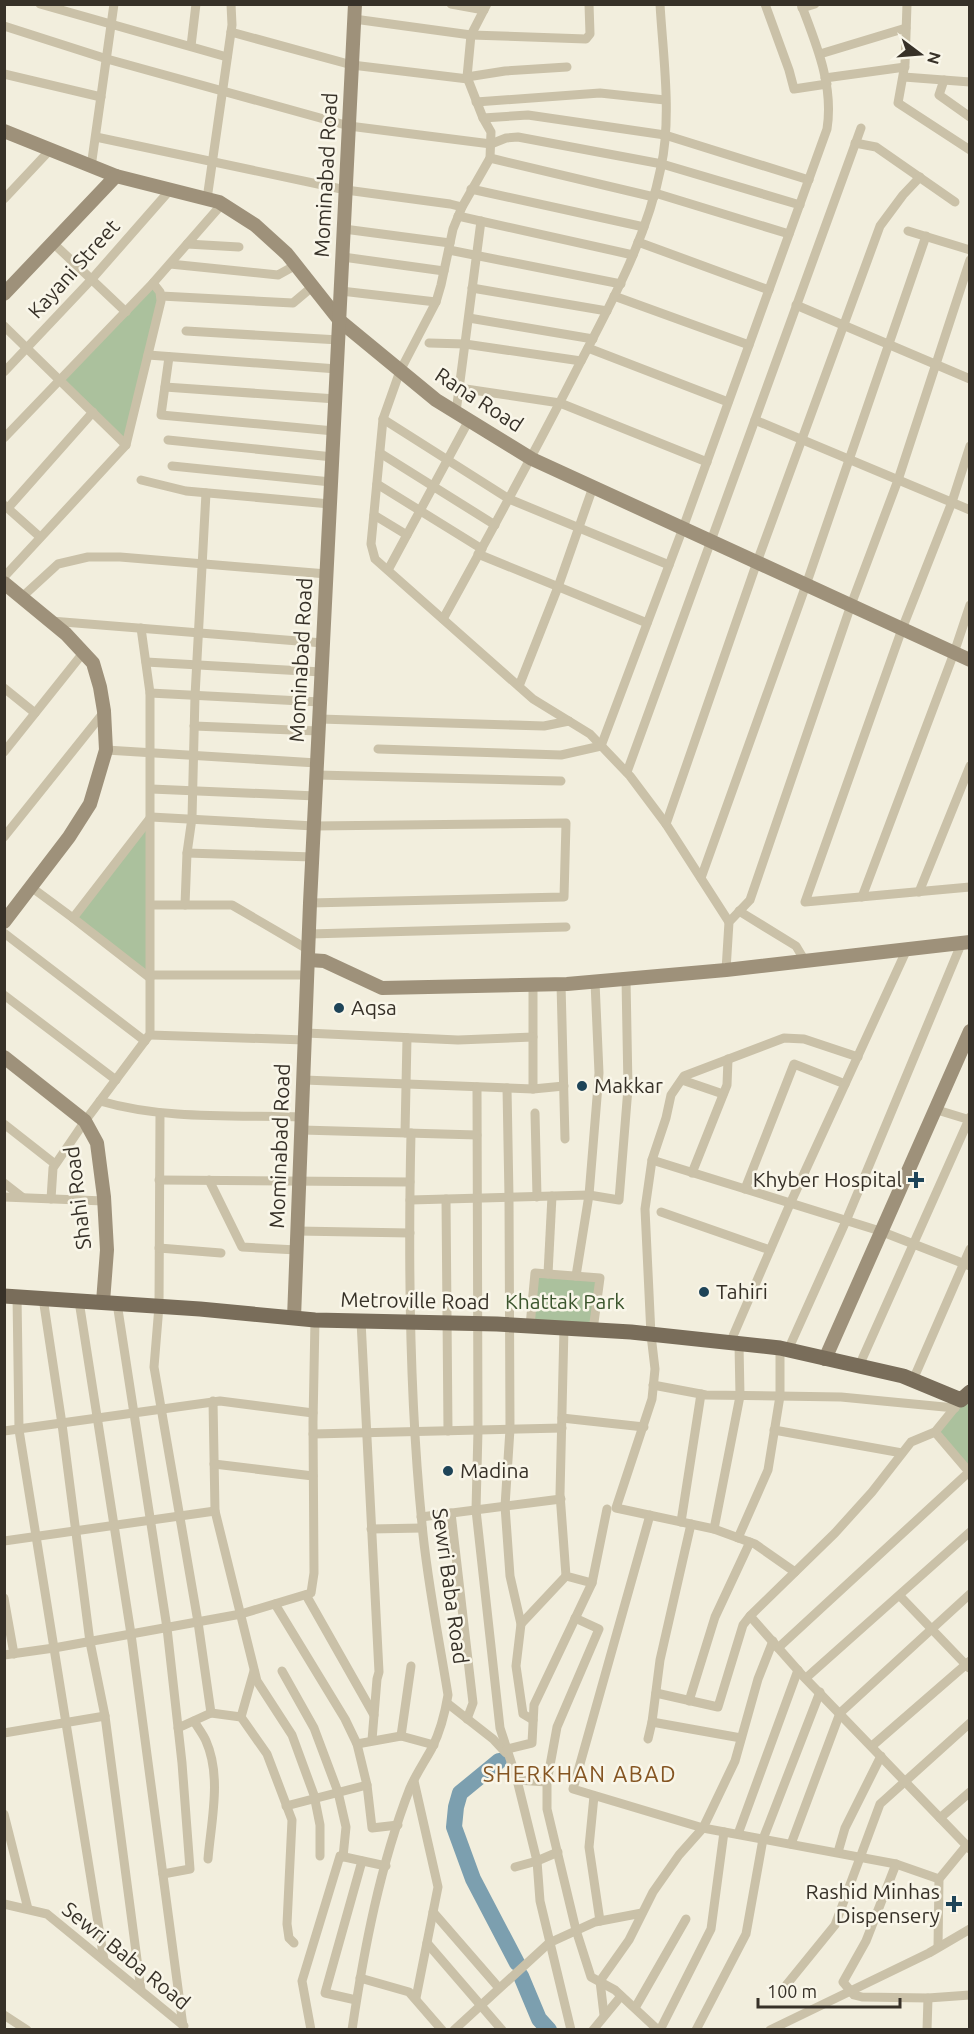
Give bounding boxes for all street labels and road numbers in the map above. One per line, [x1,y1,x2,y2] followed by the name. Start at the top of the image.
[309,92,341,258] street label: Mominabad Road
[23,214,124,323] street label: Kayani Street
[431,362,528,436] street label: Rana Road
[284,577,316,743] street label: Mominabad Road
[264,1063,294,1229] street label: Mominabad Road
[59,1145,95,1251] street label: Shahi Road
[340,1287,490,1313] street label: Metroville Road
[428,1506,474,1665] street label: Sewri Baba Road
[58,1896,195,2014] street label: Sewri Baba Road

